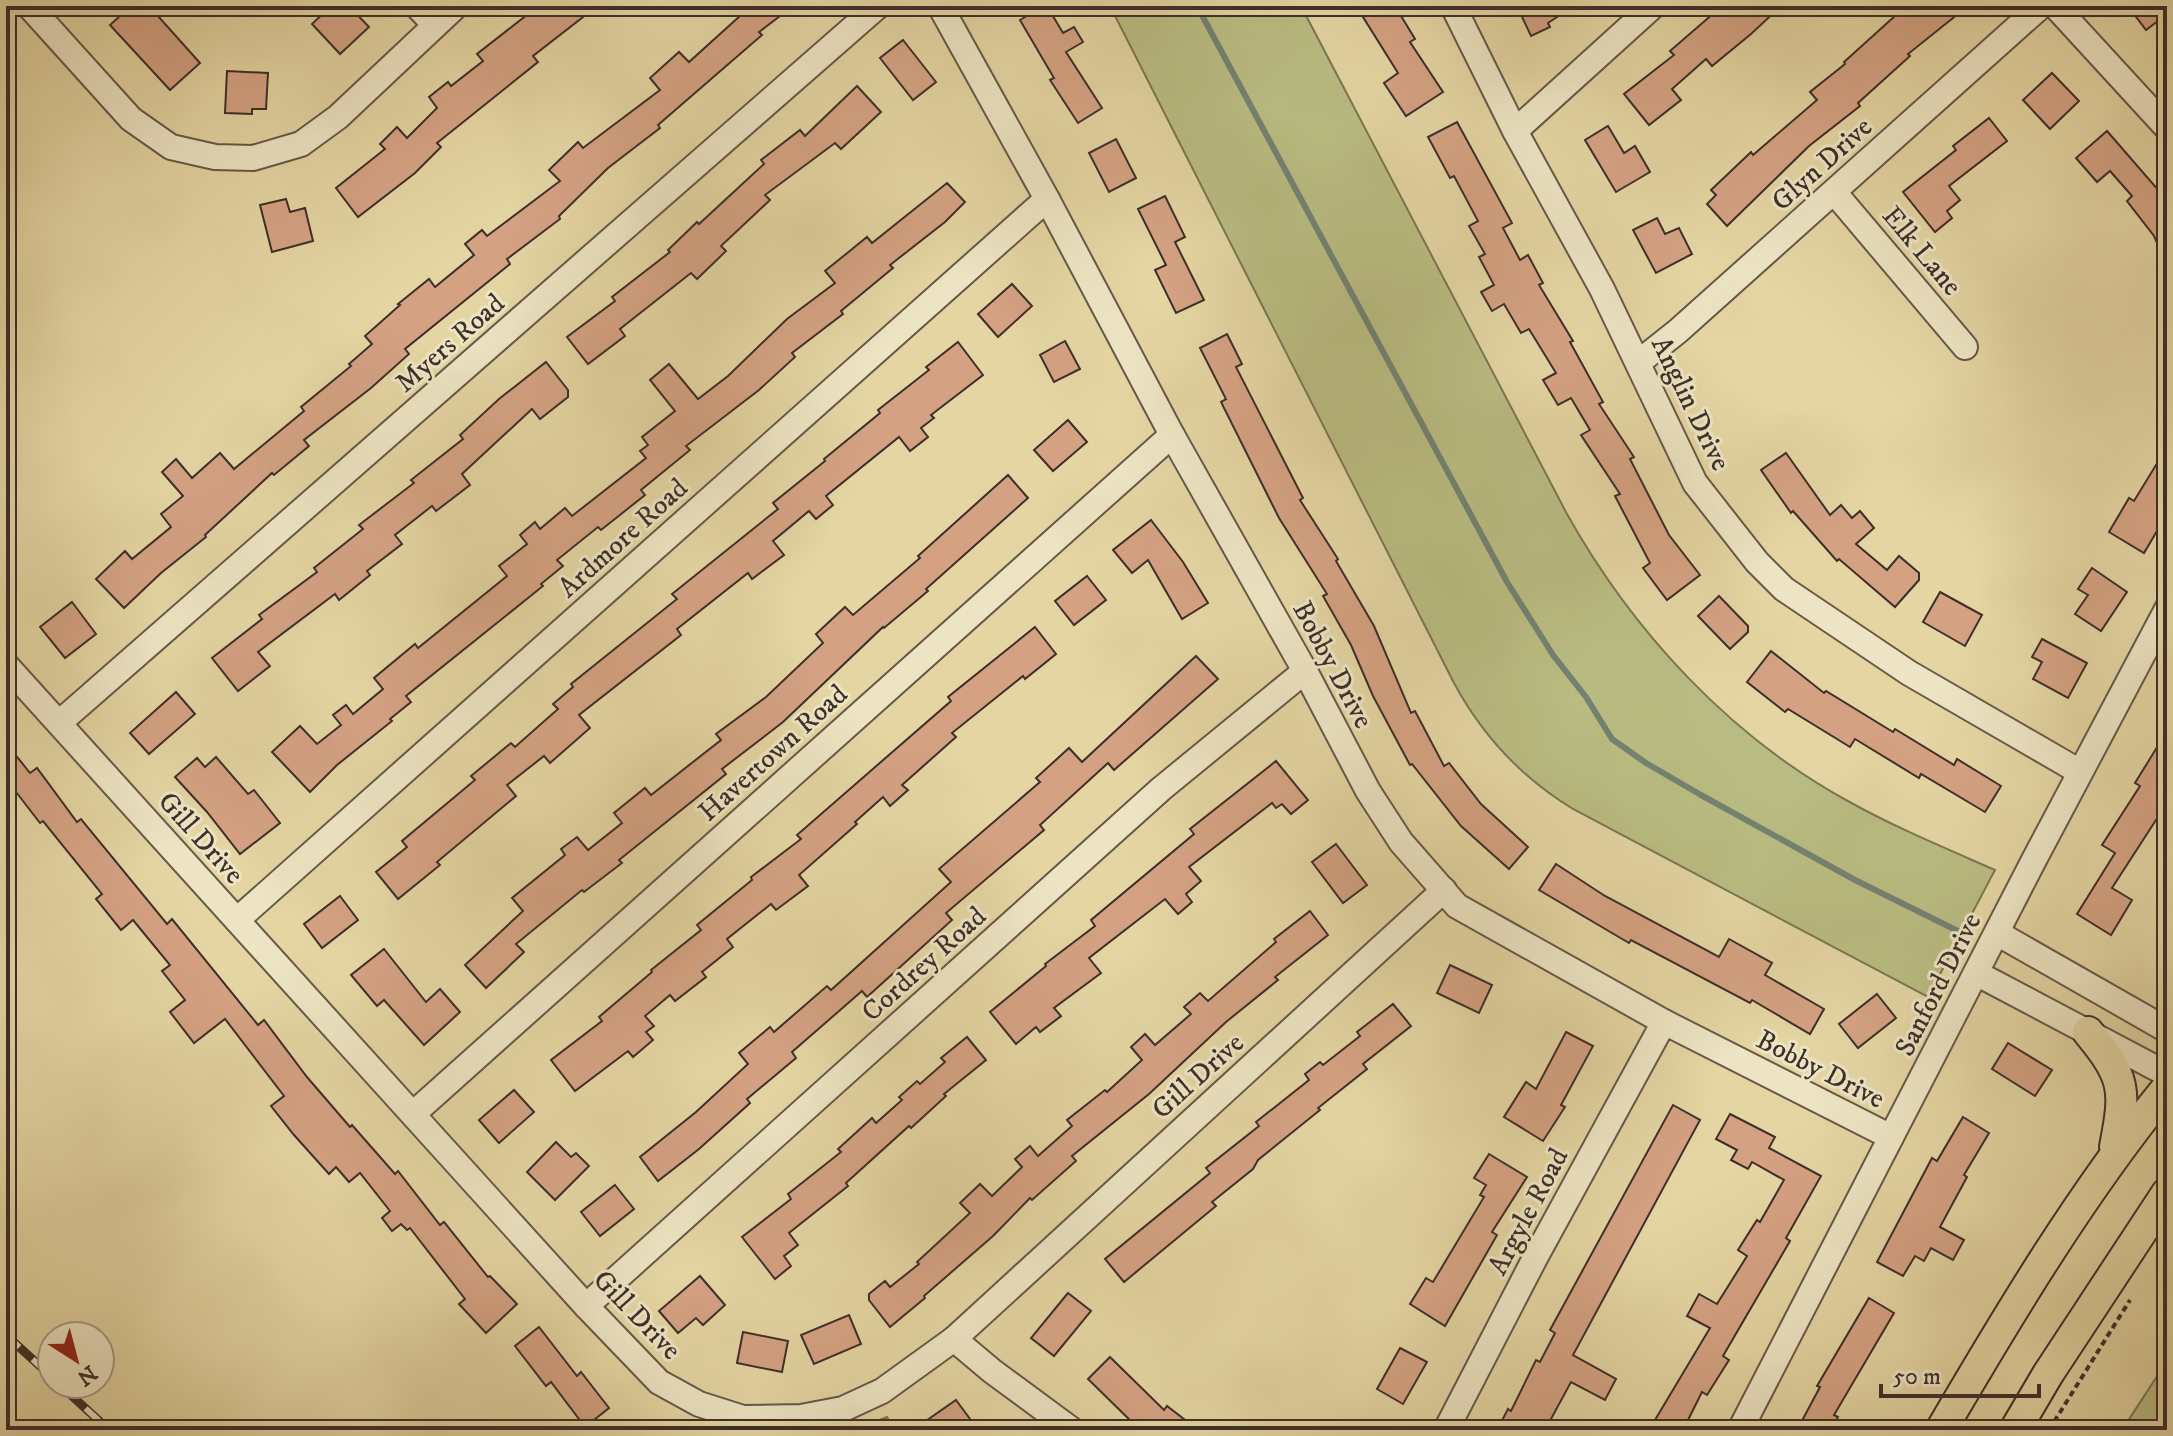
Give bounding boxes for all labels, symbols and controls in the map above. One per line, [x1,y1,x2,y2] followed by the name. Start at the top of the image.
[1764,110,1880,219] street label: Glyn Drive
[1874,199,1969,303] street label: Elk Lane
[388,286,512,400] street label: Myers Road
[1643,331,1738,476] street label: Anglin Drive
[551,471,695,606] street label: Ardmore Road
[1285,595,1381,734] street label: Bobby Drive
[691,677,855,829] street label: Havertown Road
[150,785,251,891] street label: Gill Drive
[854,899,994,1029] street label: Cordrey Road
[1887,907,1989,1062] street label: Sanford Drive
[1750,1022,1890,1117] street label: Bobby Drive
[1145,1026,1251,1127] street label: Gill Drive
[1480,1142,1576,1281] street label: Argyle Road
[585,1263,688,1367] street label: Gill Drive
[36,1320,116,1400] north arrow
[1881,1348,2039,1398] scale bar
[72,1359,102,1391] text: N
[1893,1362,1941,1392] text: 50 m

